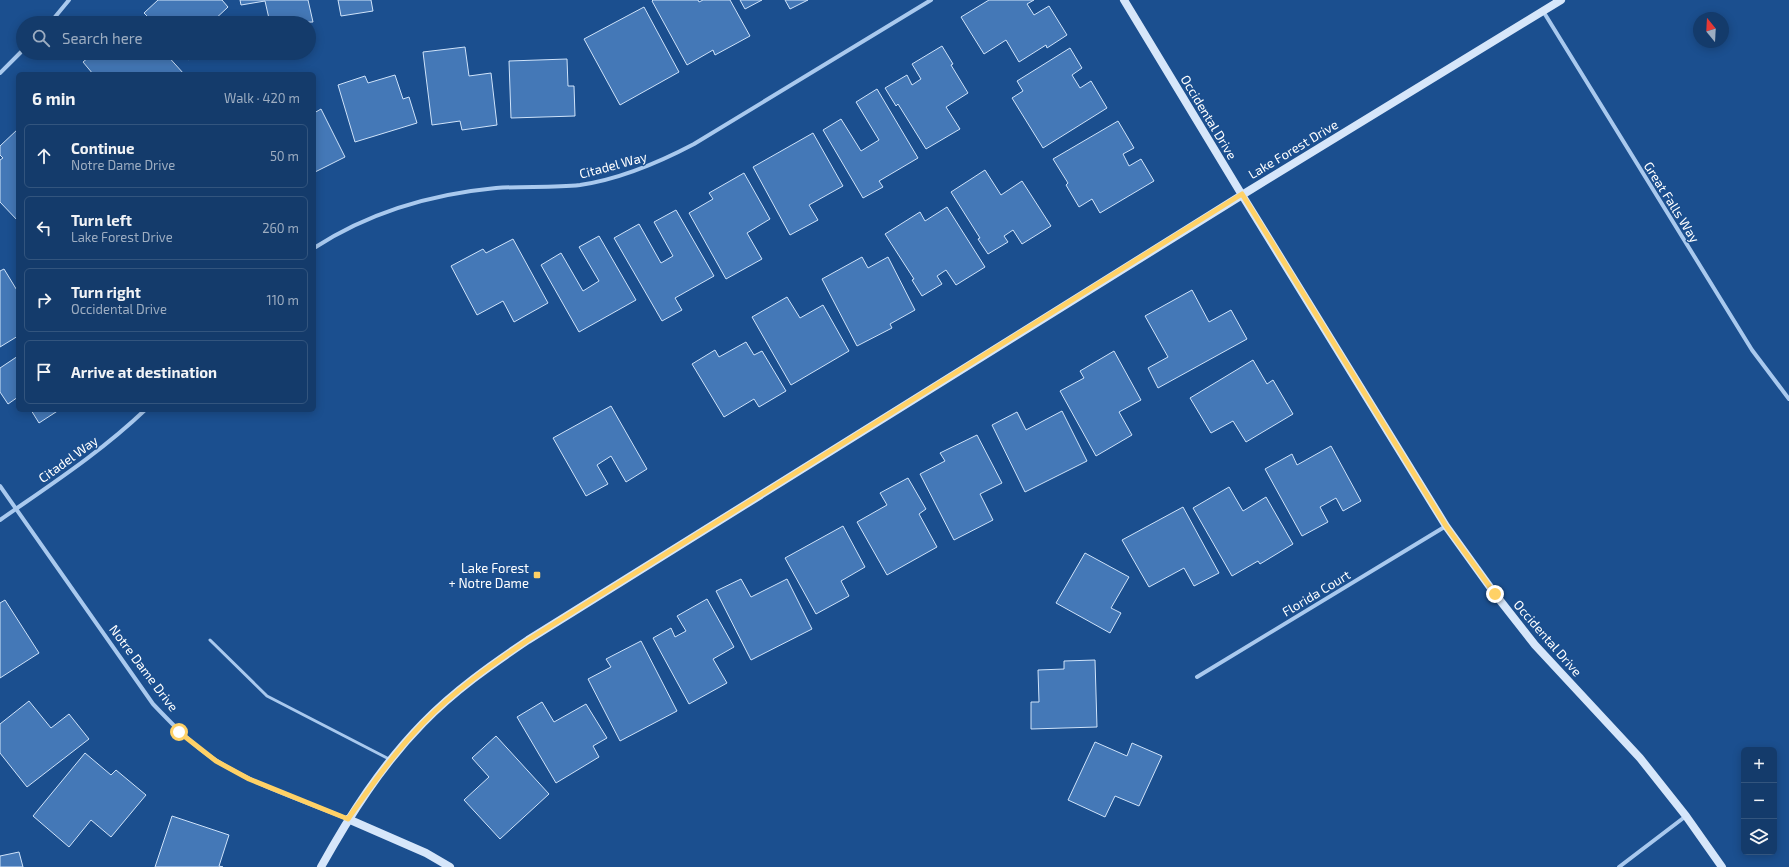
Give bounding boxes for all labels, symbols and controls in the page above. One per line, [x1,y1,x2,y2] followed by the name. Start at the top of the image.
[1693,12,1729,48] north arrow
[16,16,316,60] search box
[30,27,52,49] icon: search
[62,29,143,47] text: Search here
[1177,72,1241,162] street label: Occidental Drive
[32,88,76,108] text: 6 min
[224,90,300,106] text: Walk · 420 m
[1245,116,1341,182] street label: Lake Forest Drive
[71,139,134,157] text: Continue
[33,145,55,167] icon: ahead
[270,148,299,164] text: 50 m
[577,148,649,182] street label: Citadel Way
[71,157,175,173] text: Notre Dame Drive
[1641,159,1703,245] street label: Great Falls Way
[71,211,132,229] text: Turn left
[33,217,55,239] icon: left
[262,220,299,236] text: 260 m
[71,229,173,245] text: Lake Forest Drive
[71,283,141,301] text: Turn right
[33,289,55,311] icon: right
[267,292,299,308] text: 110 m
[71,301,167,317] text: Occidental Drive
[33,361,55,383] icon: arrive
[71,363,217,381] text: Arrive at destination
[35,432,101,486] street label: Citadel Way
[448,560,529,591] place label: Lake Forest + Notre Dame
[1279,566,1353,620] street label: Florida Court
[532,570,542,580] marker: Lake Forest + Notre Dame
[1486,585,1504,603] route end
[1511,597,1586,679] street label: Occidental Drive
[106,622,182,714] street label: Notre Dame Drive
[170,723,188,741] route start
[1741,747,1777,855] map controls
[1741,747,1777,783] button: +
[1741,783,1777,819] button: −
[1741,819,1777,855] button: layers

